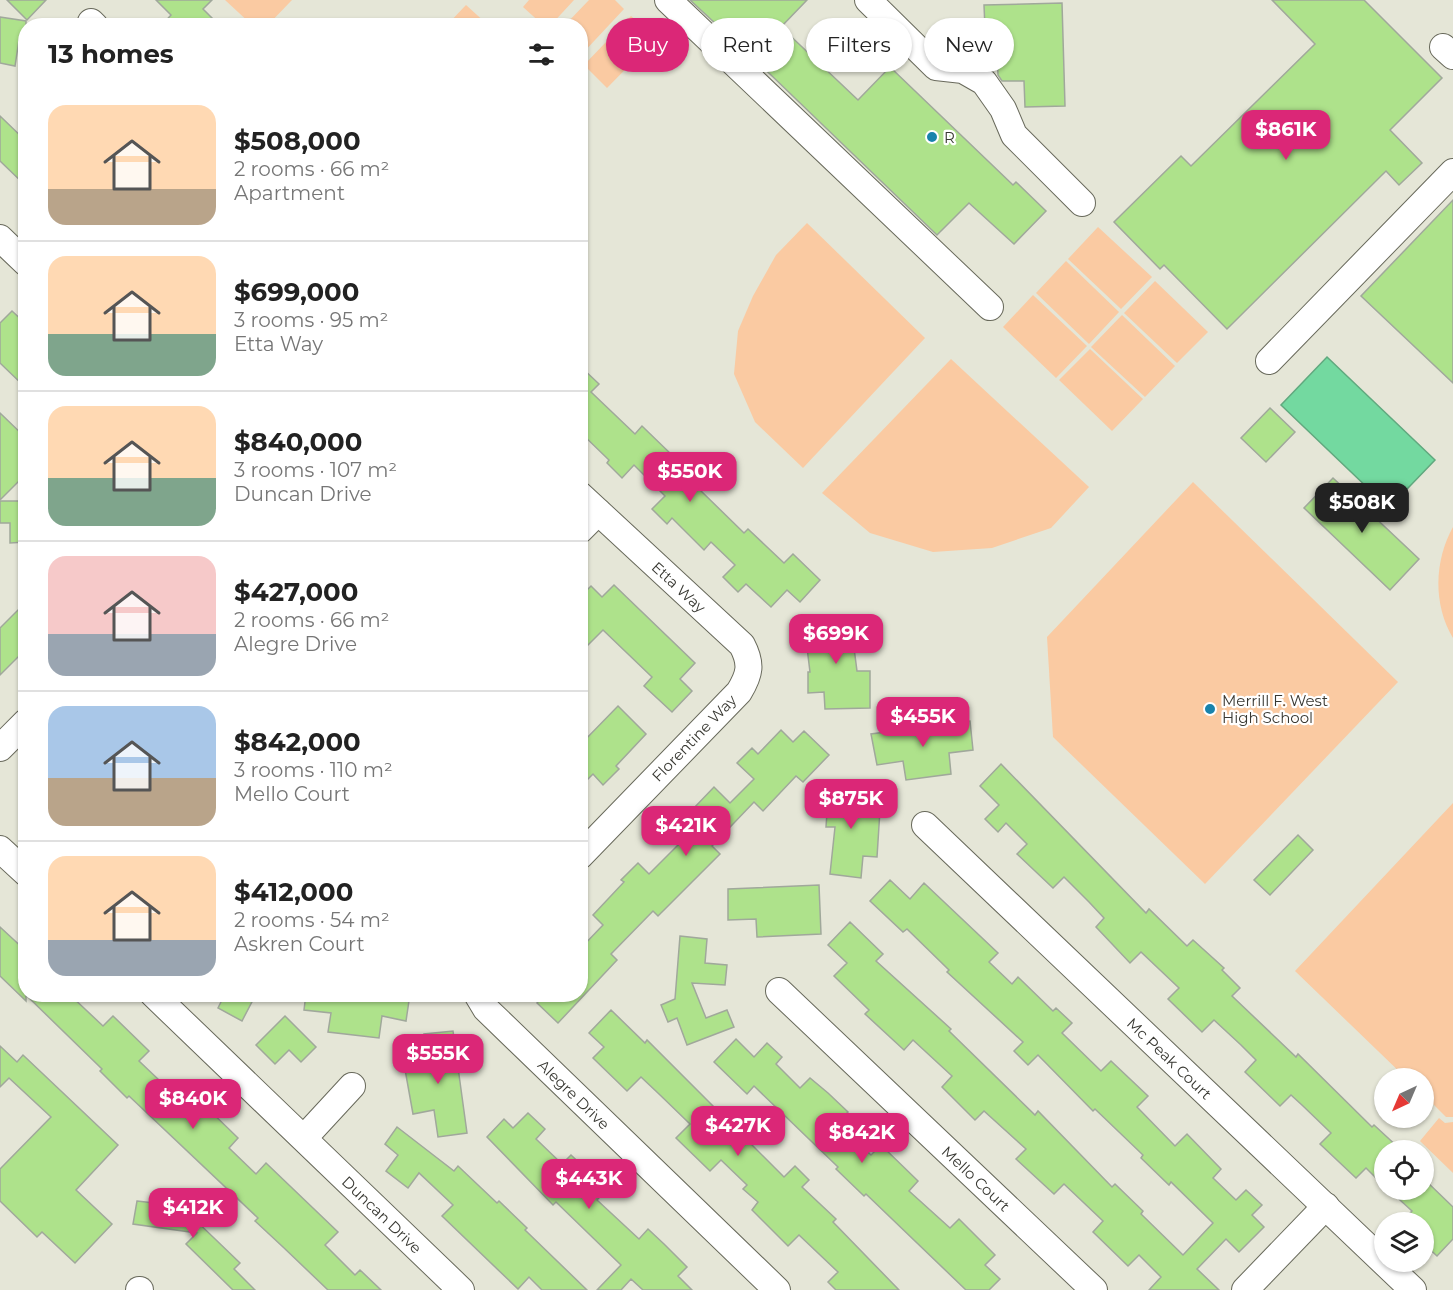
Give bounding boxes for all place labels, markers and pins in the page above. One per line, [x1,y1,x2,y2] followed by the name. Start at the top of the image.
[1244,110,1328,161] pin: $861K
[944,128,955,147] place label: R
[925,130,939,144] marker: R
[648,452,732,503] pin: $550K
[1320,483,1404,534] pin: $508K
[794,614,878,665] pin: $699K
[1222,691,1328,727] place label: Merrill F. West High School
[881,697,965,748] pin: $455K
[1203,702,1217,716] marker: Merrill F. West High School
[809,779,893,830] pin: $875K
[644,806,728,857] pin: $421K
[396,1034,480,1085] pin: $555K
[151,1079,235,1130] pin: $840K
[696,1106,780,1157] pin: $427K
[820,1113,904,1164] pin: $842K
[547,1159,631,1210] pin: $443K
[151,1188,235,1239] pin: $412K

